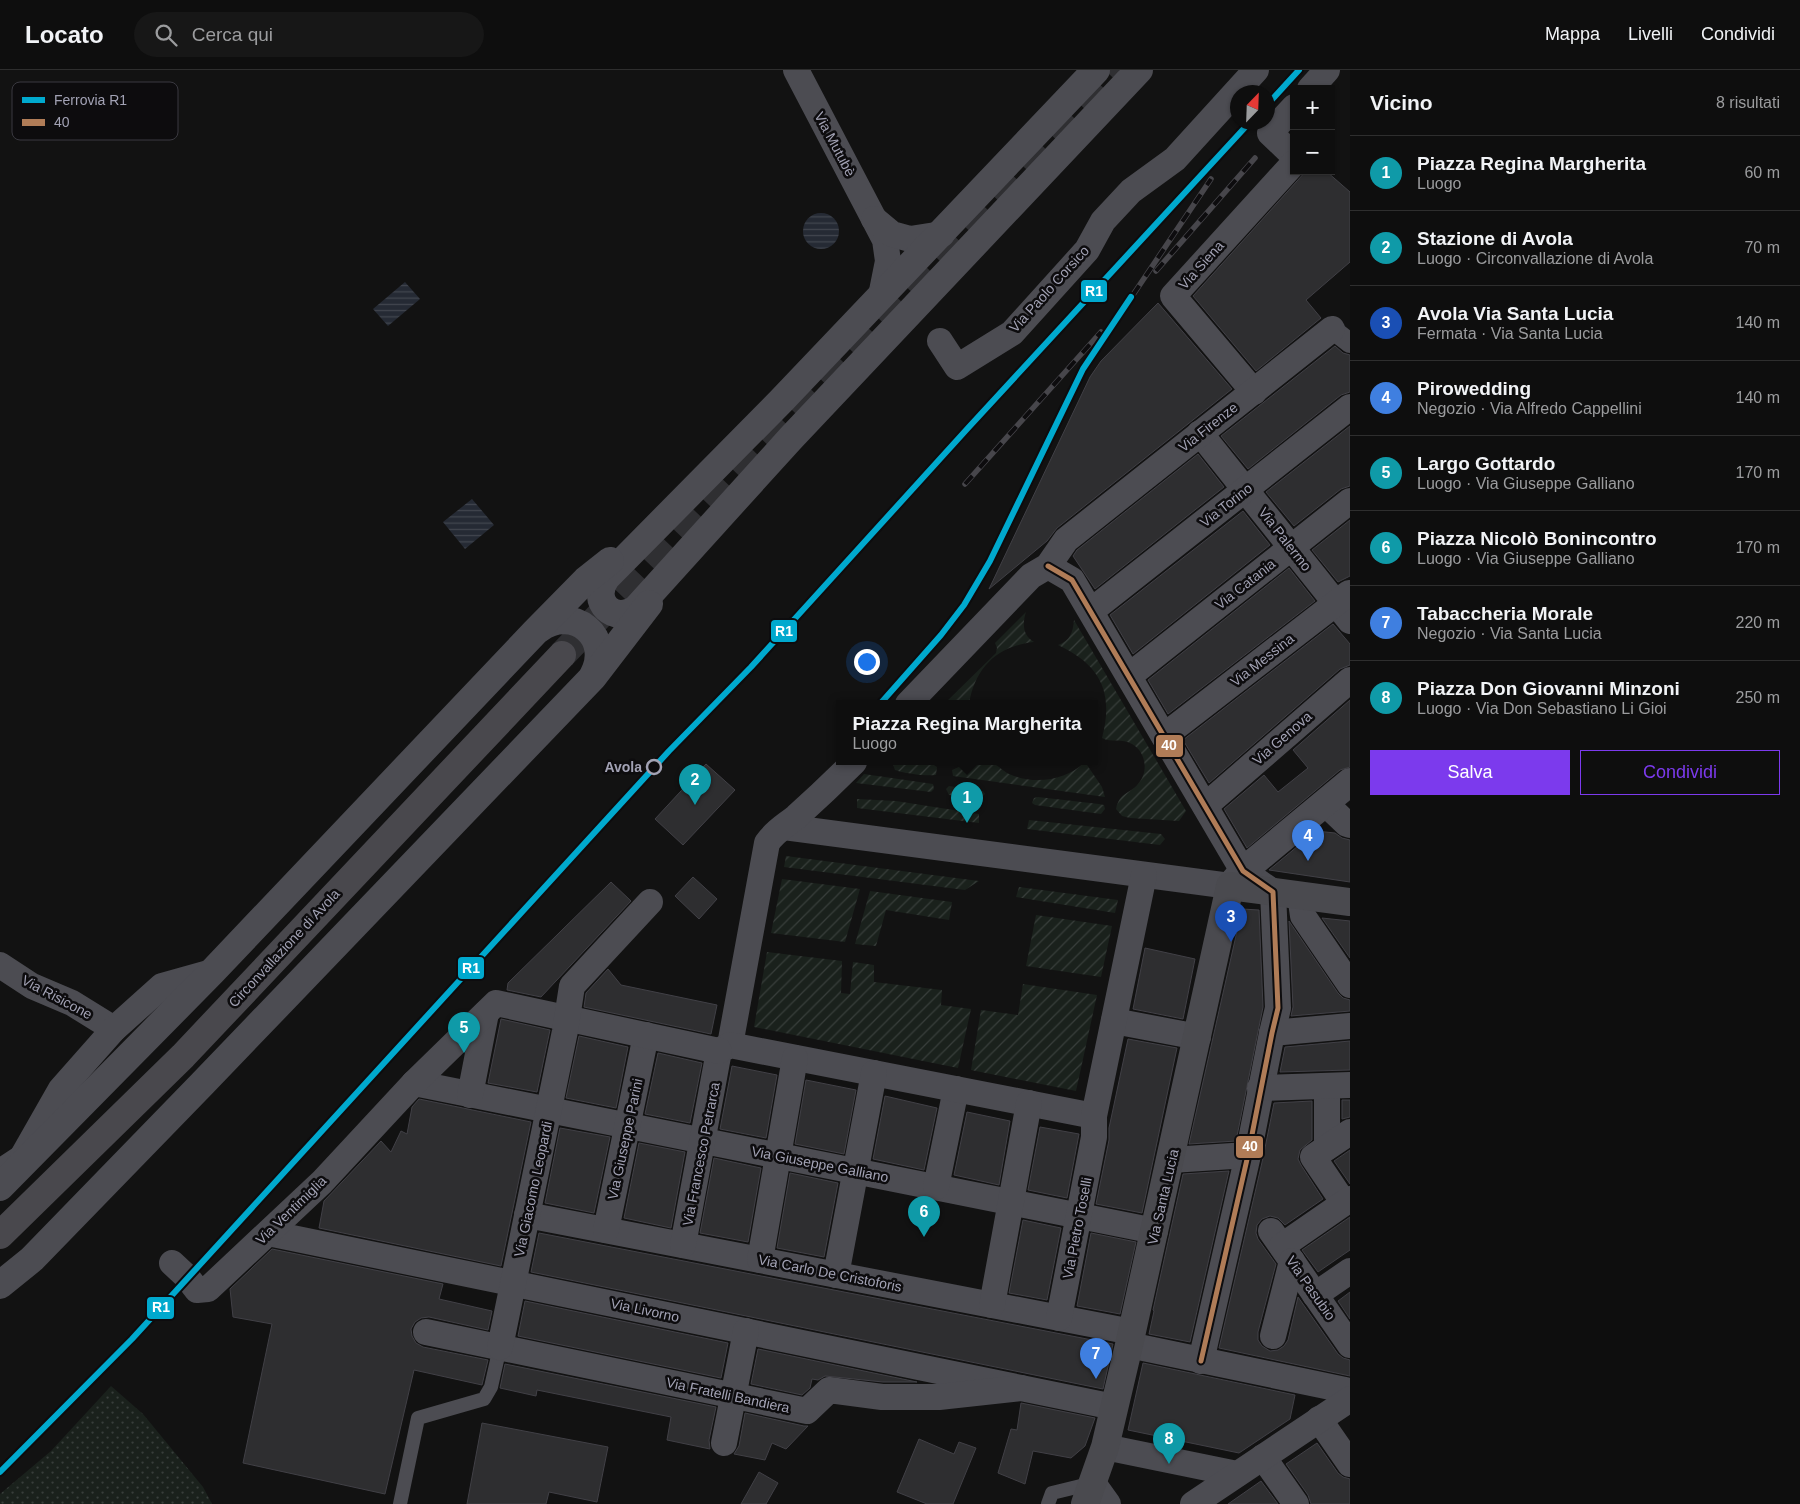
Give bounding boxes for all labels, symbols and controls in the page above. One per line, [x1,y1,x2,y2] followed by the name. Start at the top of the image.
[134,12,484,57] search box
[25,21,104,48] text: Locato
[152,21,180,49] icon: search
[192,24,273,45] text: Cerca qui
[1545,24,1600,44] text: Mappa
[1628,24,1673,44] text: Livelli
[1701,24,1775,44] text: Condividi
[12,82,178,140] legend
[1230,85,1275,130] north arrow
[1290,85,1335,175] map controls
[1290,85,1335,130] button: +
[1370,91,1433,114] text: Vicino
[54,92,127,108] text: Ferrovia R1
[1716,94,1780,111] text: 8 risultati
[811,109,859,179] street label: Via Mutubè
[54,114,70,130] text: 40
[1290,130,1335,175] button: −
[1417,153,1646,174] text: Piazza Regina Margherita
[1382,164,1390,181] text: 1
[1744,164,1780,181] text: 60 m
[1417,175,1462,192] text: Luogo
[1417,228,1573,249] text: Stazione di Avola
[1175,237,1227,293] street label: Via Siena
[1382,239,1390,256] text: 2
[1744,239,1780,256] text: 70 m
[1006,242,1092,336] street label: Via Paolo Corsico
[1417,250,1653,267] text: Luogo · Circonvallazione di Avola
[1080,279,1108,303] line badge: R1
[1085,283,1103,299] text: R1
[1417,303,1613,324] text: Avola Via Santa Lucia
[1382,314,1390,331] text: 3
[1736,314,1780,331] text: 140 m
[1417,325,1603,342] text: Fermata · Via Santa Lucia
[1417,378,1531,399] text: Pirowedding
[1382,389,1390,406] text: 4
[1736,389,1780,406] text: 140 m
[1175,399,1241,455] street label: Via Firenze
[1417,400,1642,417] text: Negozio · Via Alfredo Cappellini
[1417,453,1555,474] text: Largo Gottardo
[1382,464,1390,481] text: 5
[1736,464,1780,481] text: 170 m
[1417,475,1635,492] text: Luogo · Via Giuseppe Galliano
[1197,480,1255,530] street label: Via Torino
[1255,504,1315,574] street label: Via Palermo
[1417,528,1657,549] text: Piazza Nicolò Bonincontro
[1382,539,1390,556] text: 6
[1736,539,1780,556] text: 170 m
[1417,550,1635,567] text: Luogo · Via Giuseppe Galliano
[1212,555,1279,613] street label: Via Catania
[1417,603,1593,624] text: Tabaccheria Morale
[1382,614,1390,631] text: 7
[1736,614,1780,631] text: 220 m
[770,619,798,643] line badge: R1
[775,623,793,639] text: R1
[1417,625,1602,642] text: Negozio · Via Santa Lucia
[1227,630,1297,690] street label: Via Messina
[854,649,880,675] your location
[1417,678,1680,699] text: Piazza Don Giovanni Minzoni
[1382,689,1390,706] text: 8
[1736,689,1780,706] text: 250 m
[836,700,1098,765] popup
[1417,700,1667,717] text: Luogo · Via Don Sebastiano Li Gioi
[1249,708,1315,768] street label: Via Genova
[852,713,1082,734] text: Piazza Regina Margherita
[1155,734,1184,758] line badge: 40
[852,735,897,752] text: Luogo
[1161,737,1177,753] text: 40
[1370,750,1570,795] button: Salva
[1580,750,1780,795] button: Condividi
[604,759,642,775] place label: Avola
[646,759,662,775] marker: Avola
[679,764,711,805] pin: 2
[951,782,983,823] pin: 1
[1292,820,1324,861] pin: 4
[225,886,343,1010] street label: Circonvallazione di Avola
[1215,901,1247,942] pin: 3
[457,956,485,980] line badge: R1
[462,960,480,976] text: R1
[19,972,95,1022] street label: Via Risicone
[448,1012,480,1053] pin: 5
[604,1077,646,1201] street label: Via Giuseppe Parini
[679,1081,723,1227] street label: Via Francesco Petrarca
[511,1120,555,1258] street label: Via Giacomo Leopardi
[1235,1135,1264,1159] line badge: 40
[1242,1138,1258,1154] text: 40
[750,1143,890,1185] street label: Via Giuseppe Galliano
[1144,1147,1182,1246] street label: Via Santa Lucia
[253,1172,330,1248] street label: Via Ventimiglia
[1059,1176,1095,1280] street label: Via Pietro Toselli
[908,1196,940,1237] pin: 6
[757,1251,903,1295] street label: Via Carlo De Cristoforis
[1283,1253,1339,1323] street label: Via Pasubio
[609,1295,681,1325] street label: Via Livorno
[146,1296,175,1320] line badge: R1
[152,1299,170,1315] text: R1
[1080,1338,1112,1379] pin: 7
[665,1374,791,1416] street label: Via Fratelli Bandiera
[1153,1423,1185,1464] pin: 8

